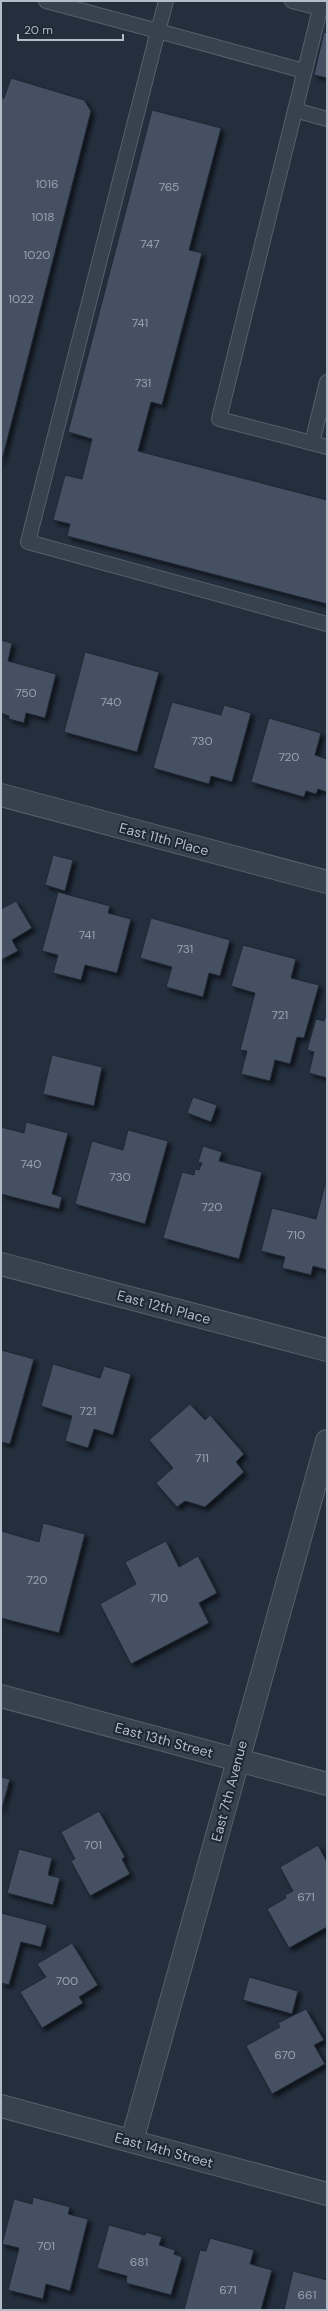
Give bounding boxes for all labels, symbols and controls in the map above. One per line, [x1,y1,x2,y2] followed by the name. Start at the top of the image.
[18,16,123,42] scale bar
[24,22,53,38] text: 20 m
[35,176,59,192] house number: 1016
[159,179,179,195] house number: 765
[32,209,55,225] house number: 1018
[140,236,160,252] house number: 747
[24,247,50,263] house number: 1020
[8,291,34,307] house number: 1022
[132,315,148,331] house number: 741
[135,375,151,391] house number: 731
[15,685,37,701] house number: 750
[100,694,122,710] house number: 740
[191,733,213,749] house number: 730
[278,749,300,765] house number: 720
[117,818,211,860] street label: East 11th Place
[79,927,95,943] house number: 741
[177,941,193,957] house number: 731
[272,1007,288,1023] house number: 721
[20,1156,42,1172] house number: 740
[109,1169,131,1185] house number: 730
[201,1199,223,1215] house number: 720
[287,1227,305,1243] house number: 710
[115,1286,213,1328] street label: East 12th Place
[80,1403,96,1419] house number: 721
[195,1450,209,1466] house number: 711
[26,1572,48,1588] house number: 720
[150,1590,168,1606] house number: 710
[113,1718,215,1762] street label: East 13th Street
[207,1739,251,1843] street label: East 7th Avenue
[84,1837,102,1853] house number: 701
[297,1889,315,1905] house number: 671
[56,1973,78,1989] house number: 700
[274,2047,296,2063] house number: 670
[113,2128,215,2172] street label: East 14th Street
[37,2238,55,2254] house number: 701
[130,2254,148,2270] house number: 681
[219,2282,237,2298] house number: 671
[298,2287,316,2303] house number: 661

